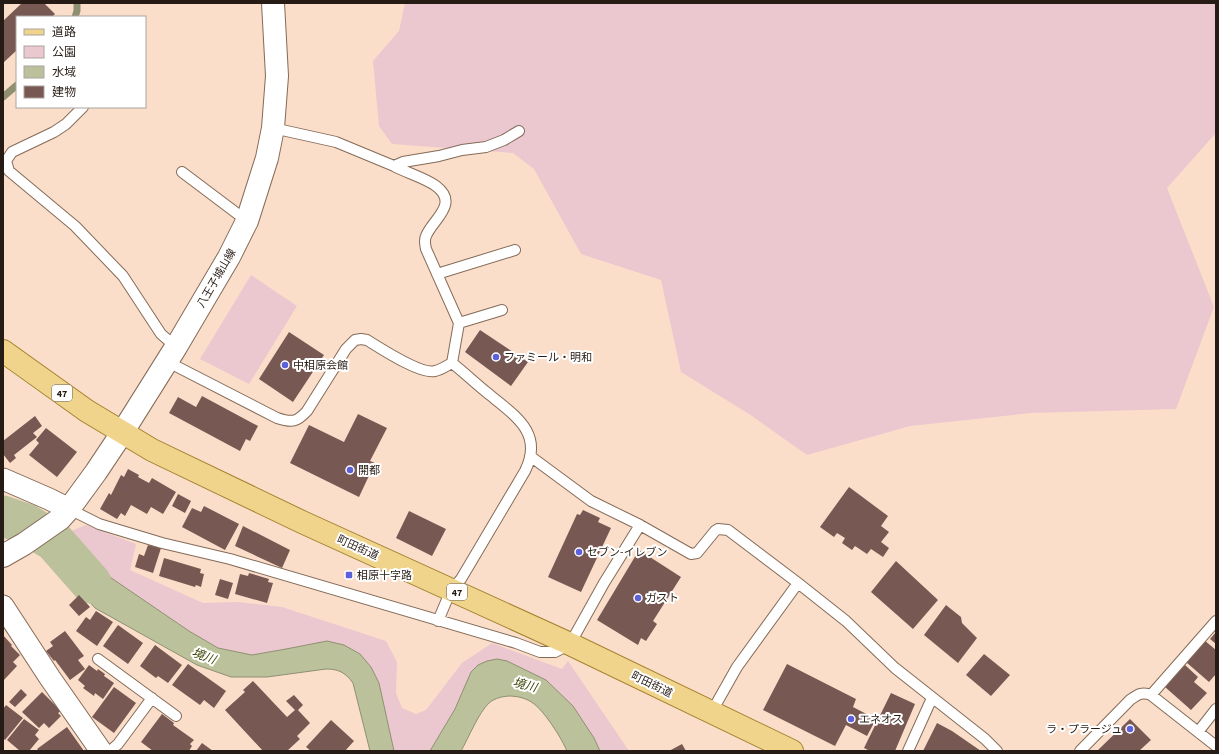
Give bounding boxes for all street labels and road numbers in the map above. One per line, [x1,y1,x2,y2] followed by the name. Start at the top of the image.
[193,246,239,311] street label: 八王子城山線
[52,385,72,401] road number: 47
[335,532,381,563] street label: 町田街道
[447,584,467,600] road number: 47
[629,668,675,701] street label: 町田街道

